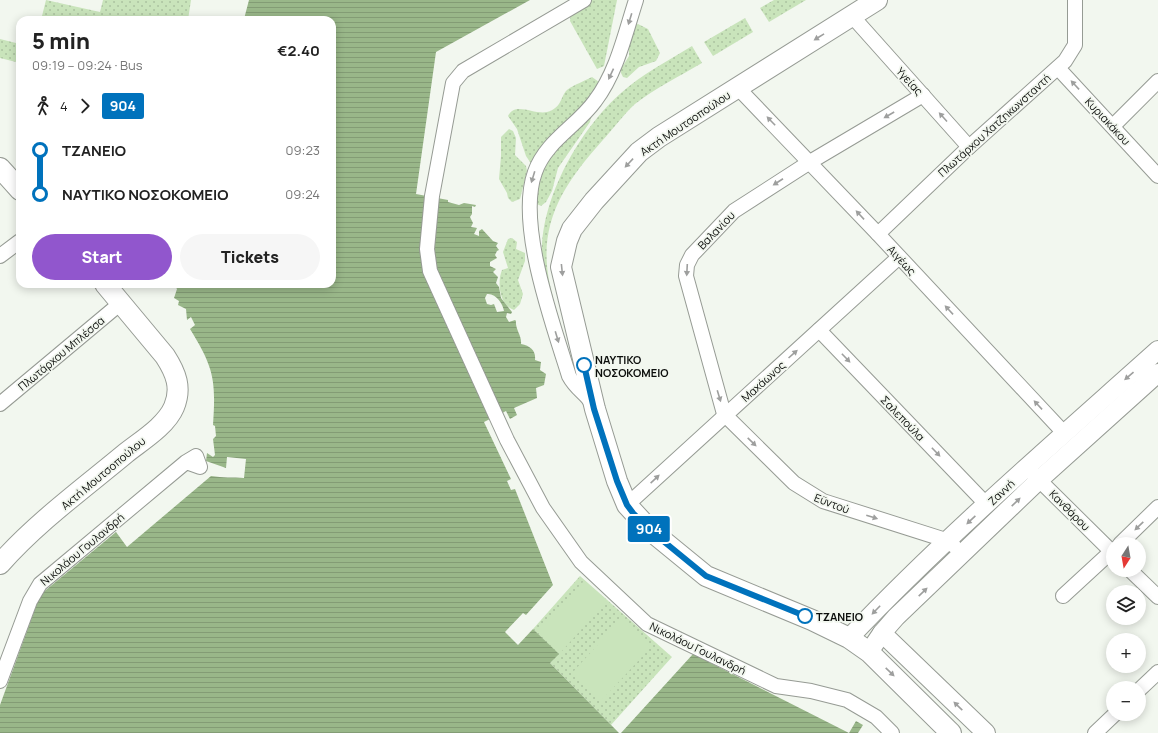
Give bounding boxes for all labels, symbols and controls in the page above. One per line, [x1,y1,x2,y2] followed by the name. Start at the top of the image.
[627,13,633,25] one-way arrow
[32,26,90,56] text: 5 min
[813,33,825,40] one-way arrow
[277,40,320,61] text: €2.40
[32,56,143,74] text: 09:19 – 09:24 · Bus
[893,64,927,98] street label: Υγείας
[608,69,614,80] one-way arrow
[934,70,1054,180] street label: Πλωτάρχου Χατζηκωνσταντή
[1070,80,1080,90] one-way arrow
[637,87,733,159] street label: Ακτή Μουτσοπούλου
[1082,94,1134,148] street label: Κυριακάκου
[32,95,54,117] icon: walk
[74,95,96,117] icon: forward
[110,96,136,115] text: 904
[60,97,68,115] text: 4
[884,111,894,119] one-way arrow
[938,112,947,123] one-way arrow
[766,116,775,126] one-way arrow
[62,140,126,161] text: ΤΖΑΝΕΙΟ
[286,141,320,159] text: 09:23
[624,158,634,168] one-way arrow
[530,171,536,183] one-way arrow
[773,178,783,186] one-way arrow
[62,184,228,205] text: ΝΑΥΤΙΚΟ ΝΟΣΟΚΟΜΕΙΟ
[285,185,320,203] text: 09:24
[694,208,738,252] street label: Βαλανίου
[856,210,865,220] one-way arrow
[32,234,172,280] button: Start
[180,234,320,280] button: Tickets
[884,242,920,278] street label: Αιγέως
[559,263,566,276] one-way arrow
[683,264,690,276] one-way arrow
[944,305,954,315] one-way arrow
[15,312,107,394] street label: Πλωτάρχου Μπλέσσα
[554,331,560,343] one-way arrow
[788,349,798,358] one-way arrow
[595,352,668,380] place label: ΝΑΥΤΙΚΟ ΝΟΣΟΚΟΜΕΙΟ
[842,353,851,363] one-way arrow
[576,357,592,373] marker: ΝΑΥΤΙΚΟ ΝΟΣΟΚΟΜΕΙΟ
[738,357,788,405] street label: Μαχάωνος
[1124,372,1134,381] one-way arrow
[716,390,722,402] one-way arrow
[878,392,928,444] street label: Σαλεπούλα
[1033,400,1043,410] one-way arrow
[58,433,148,513] street label: Ακτή Μουτσοπούλου
[747,437,757,447] one-way arrow
[931,447,941,457] one-way arrow
[650,474,660,483] one-way arrow
[984,476,1018,508] street label: Ζαννή
[1046,486,1094,534] street label: Κανθάρου
[812,489,852,517] street label: Εϋντού
[1011,497,1021,506] one-way arrow
[37,509,127,589] street label: Νικολάου Γουλανδρή
[866,514,878,520] one-way arrow
[626,516,672,542] line badge: 904
[966,516,976,525] one-way arrow
[636,519,662,538] text: 904
[1134,521,1144,530] one-way arrow
[1106,537,1146,577] north arrow
[1106,537,1146,721] map controls
[1106,585,1146,625] button: layers
[917,587,928,596] one-way arrow
[872,605,881,615] one-way arrow
[797,608,813,624] marker: ΤΖΑΝΕΙΟ
[816,609,863,624] place label: ΤΖΑΝΕΙΟ
[647,618,749,678] street label: Νικολάου Γουλανδρή
[1106,633,1146,673] button: +
[885,667,895,677] one-way arrow
[1106,681,1146,721] button: −
[953,701,963,711] one-way arrow

